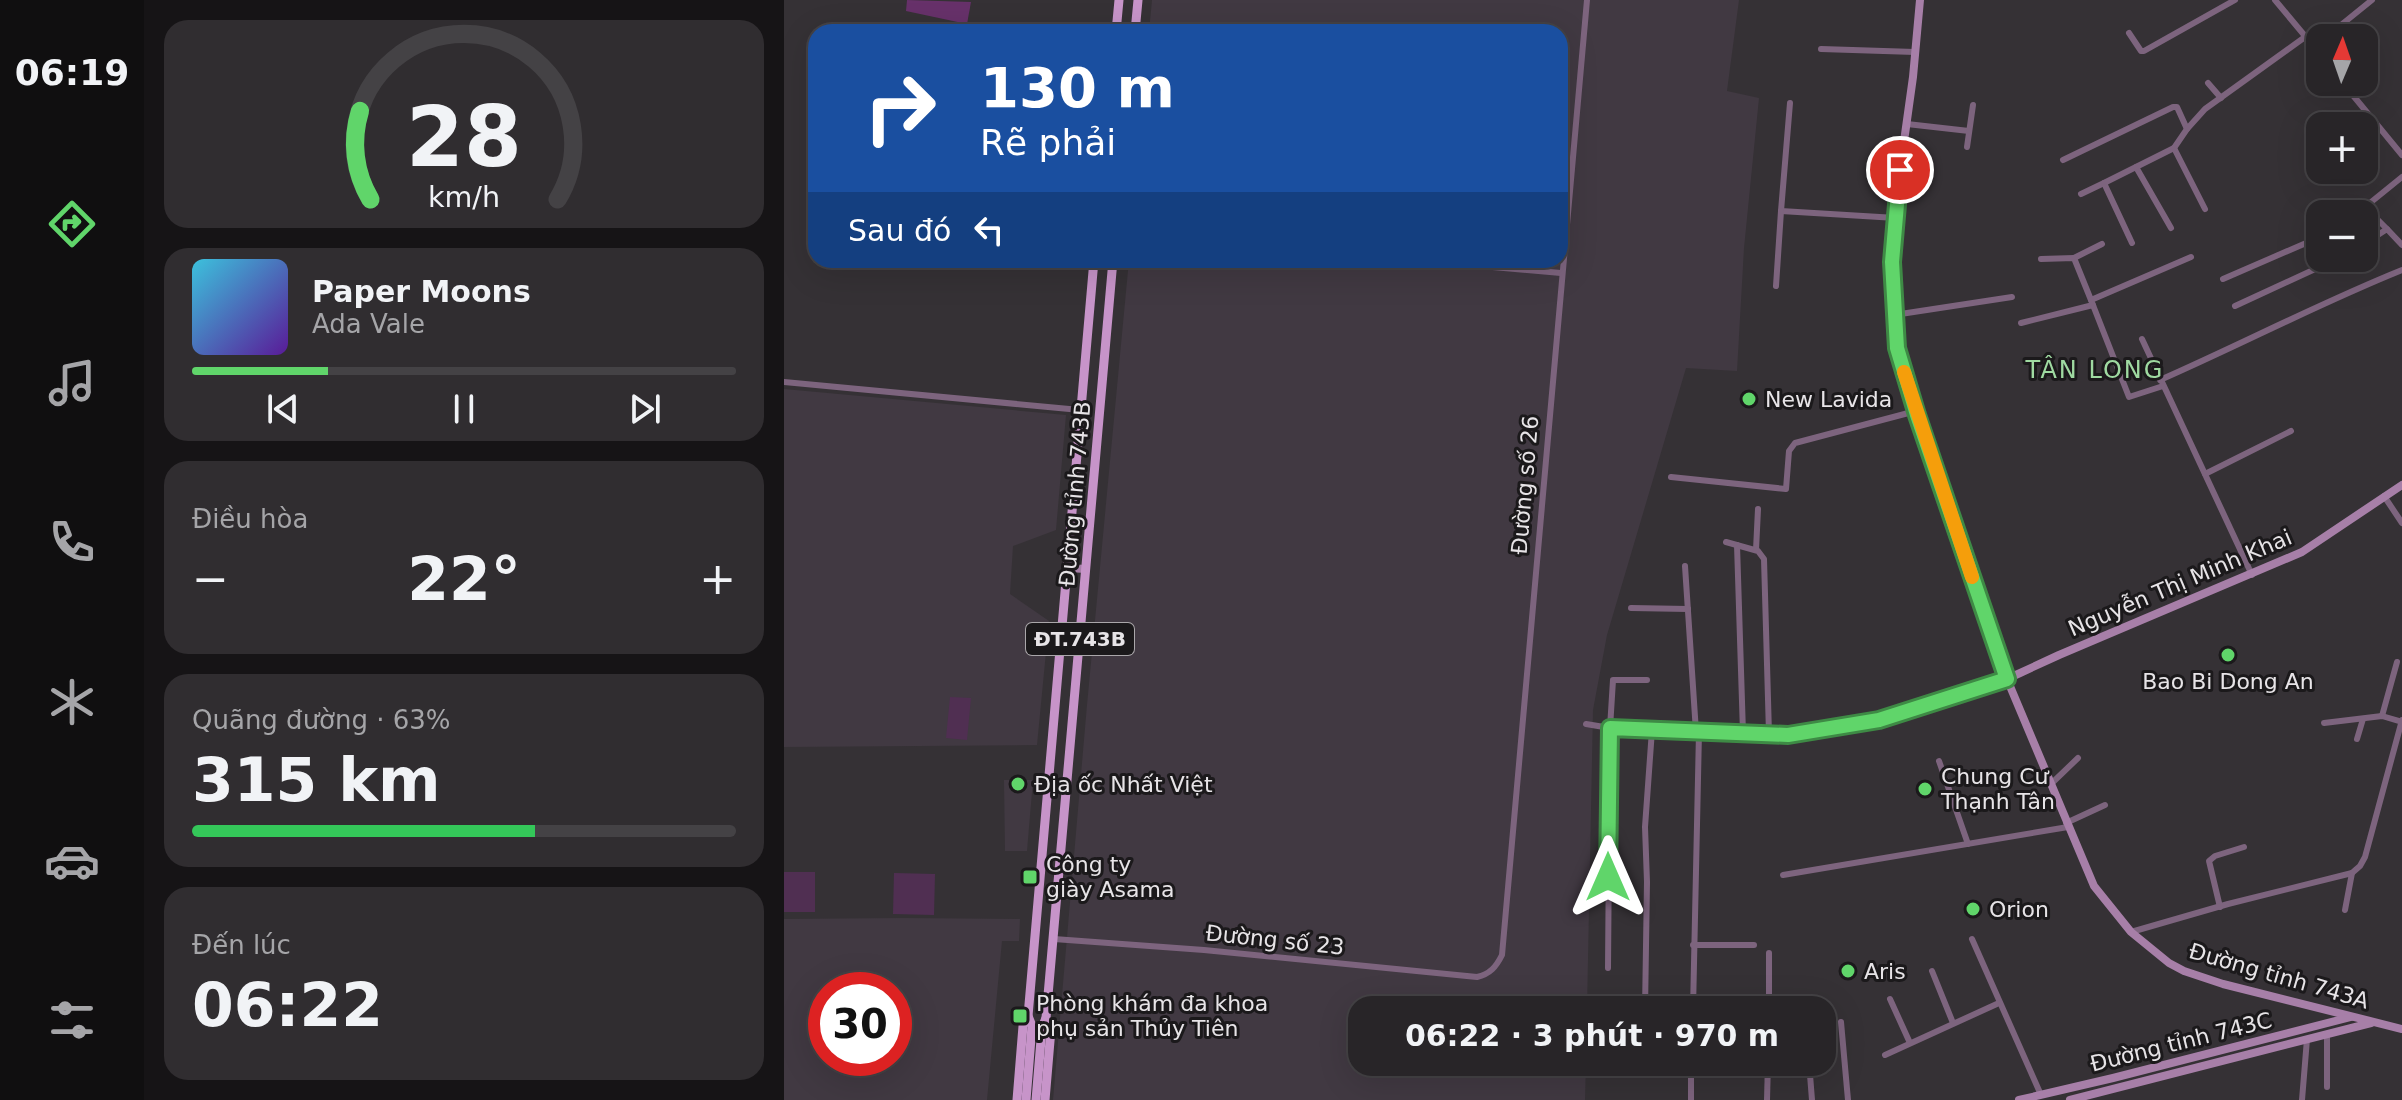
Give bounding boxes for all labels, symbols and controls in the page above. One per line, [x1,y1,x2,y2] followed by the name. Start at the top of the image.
[2306,24,2378,96] north arrow
[2306,24,2378,272] map controls
[15,52,129,93] text: 06:19
[980,55,1175,120] text: 130 m
[848,56,952,160] icon: right
[406,89,522,186] text: 28
[2306,112,2378,184] button: +
[980,122,1116,163] text: Rẽ phải
[1866,136,1934,204] pin
[1878,148,1922,192] icon: arrive
[428,180,500,214] text: km/h
[44,196,100,252] icon: directions
[2306,200,2378,272] button: −
[967,208,1011,252] icon: left
[848,213,951,248] text: Sau đó
[312,274,531,309] text: Paper Moons
[312,309,425,339] text: Ada Vale
[44,355,100,411] icon: music
[2025,355,2164,384] district label: TÂN LONG
[261,387,305,431] icon: previous
[442,387,486,431] icon: pause
[623,387,667,431] icon: next
[1765,387,1892,412] place label: New Lavida
[1740,390,1758,408] marker: New Lavida
[1054,400,1096,588] street label: Đường tỉnh 743B
[1506,415,1544,555] street label: Đường số 26
[192,504,308,534] text: Điều hòa
[44,514,100,570] icon: phone
[2065,525,2295,641] street label: Nguyễn Thị Minh Khai
[407,544,521,614] text: 22°
[192,553,229,604] text: −
[699,553,736,604] text: +
[1026,623,1134,655] road number: ĐT.743B
[2219,646,2237,664] marker: Bao Bi Dong An
[2142,669,2314,694] place label: Bao Bi Dong An
[44,674,100,730] icon: climate
[192,705,451,735] text: Quãng đường · 63%
[192,745,441,815] text: 315 km
[1940,764,2055,814] place label: Chung Cư Thạnh Tân
[1034,772,1213,797] place label: Địa ốc Nhất Việt
[1009,775,1027,793] marker: Địa ốc Nhất Việt
[1916,780,1934,798] marker: Chung Cư Thạnh Tân
[44,833,100,889] icon: car
[1566,835,1650,919] position arrow
[1046,852,1174,902] place label: Công ty giày Asama
[1021,868,1039,886] marker: Công ty giày Asama
[1989,897,2049,922] place label: Orion
[1964,900,1982,918] marker: Orion
[1204,920,1346,960] street label: Đường số 23
[192,930,291,960] text: Đến lúc
[2186,938,2372,1014] street label: Đường tỉnh 743A
[1864,959,1906,984] place label: Aris
[1839,962,1857,980] marker: Aris
[192,970,383,1040] text: 06:22
[808,972,912,1076] speed limit sign: 30
[1036,991,1268,1041] place label: Phòng khám đa khoa phụ sản Thủy Tiên
[44,992,100,1048] icon: filters
[1011,1007,1029,1025] marker: Phòng khám đa khoa phụ sản Thủy Tiên
[2088,1007,2274,1077] street label: Đường tỉnh 743C
[1405,1018,1779,1053] text: 06:22 · 3 phút · 970 m

